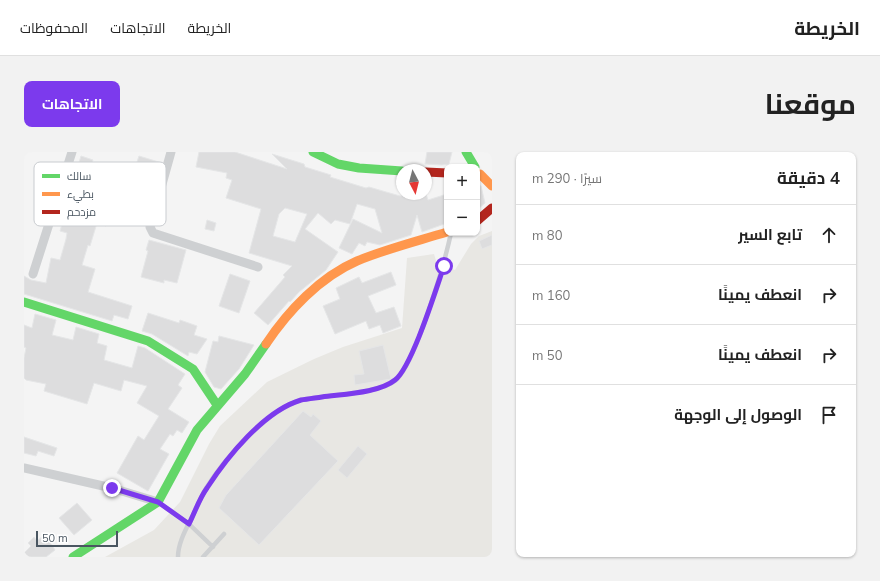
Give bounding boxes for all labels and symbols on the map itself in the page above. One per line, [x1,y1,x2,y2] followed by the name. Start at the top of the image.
[34,162,166,226] legend
[396,164,432,200] north arrow
[67,169,91,183] text: سالك
[67,187,94,203] text: بطيء
[67,205,96,220] text: مزدحم
[435,257,453,275] route start
[103,479,121,497] route end
[36,529,118,548] scale bar

